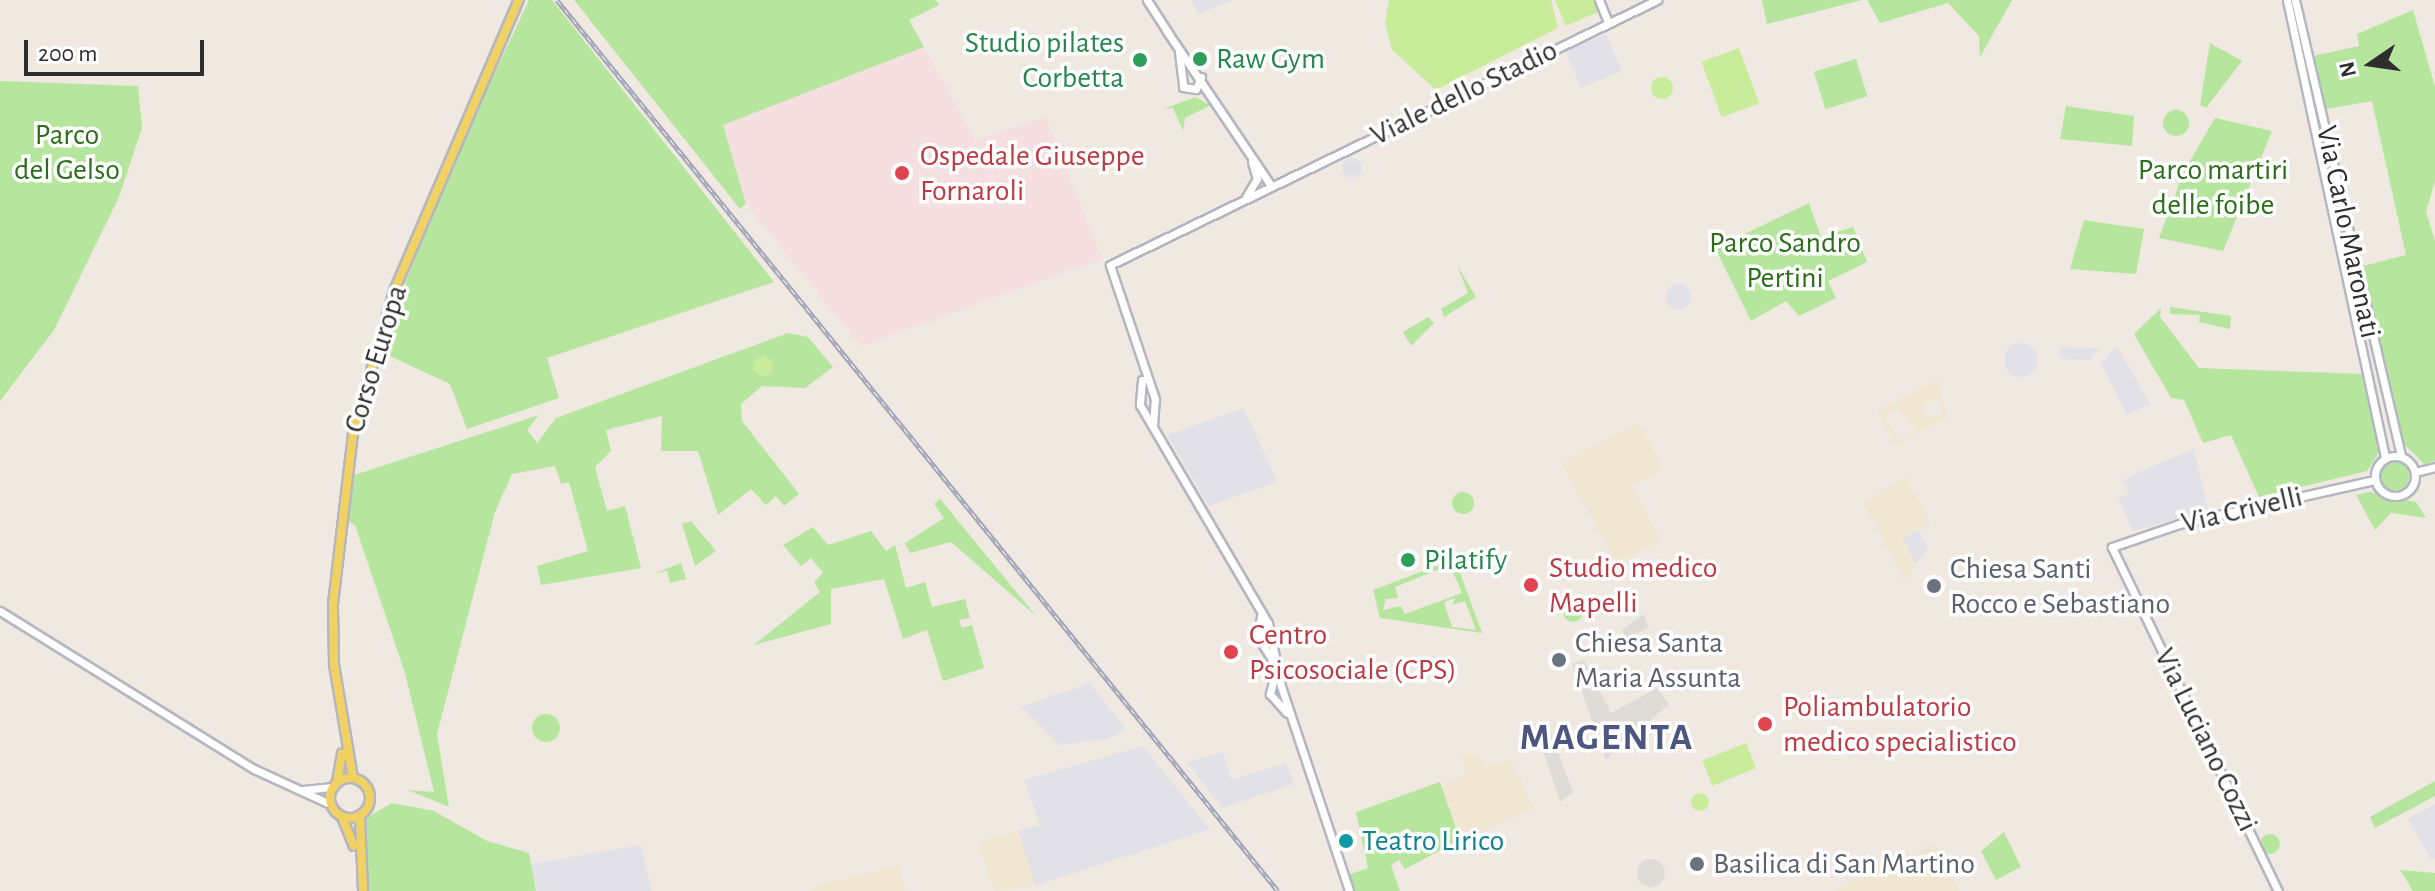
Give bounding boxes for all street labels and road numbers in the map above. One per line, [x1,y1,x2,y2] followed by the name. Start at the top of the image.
[1365,32,1563,154] street label: Viale dello Stadio
[2308,123,2388,341] street label: Via Carlo Maronati
[337,281,415,437] street label: Corso Europa
[2178,479,2306,541] street label: Via Crivelli
[2146,642,2266,838] street label: Via Luciano Cozzi

